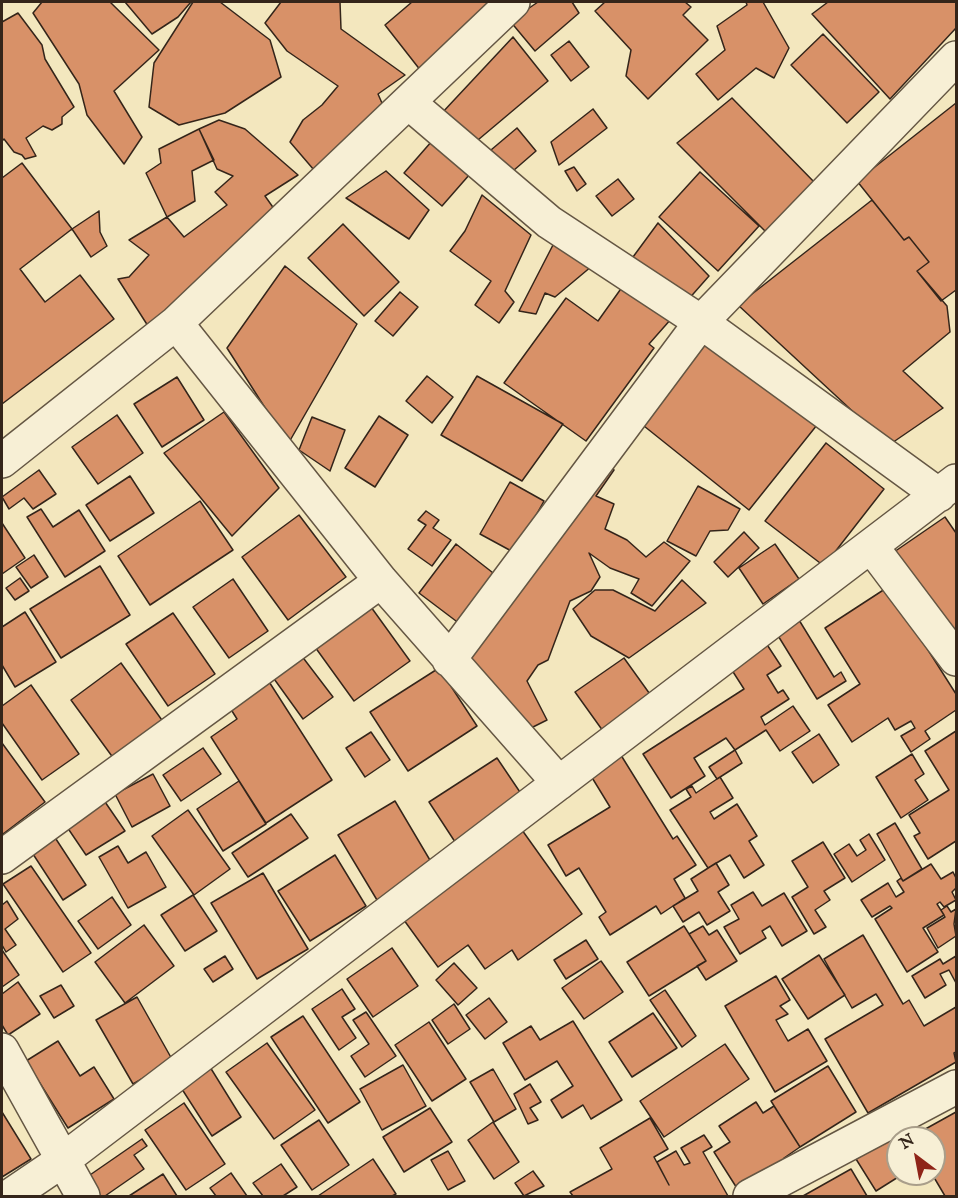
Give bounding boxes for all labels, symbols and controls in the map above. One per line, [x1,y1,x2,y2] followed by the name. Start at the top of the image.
[886,1126,946,1186] north arrow
[896,1130,919,1155] text: N

